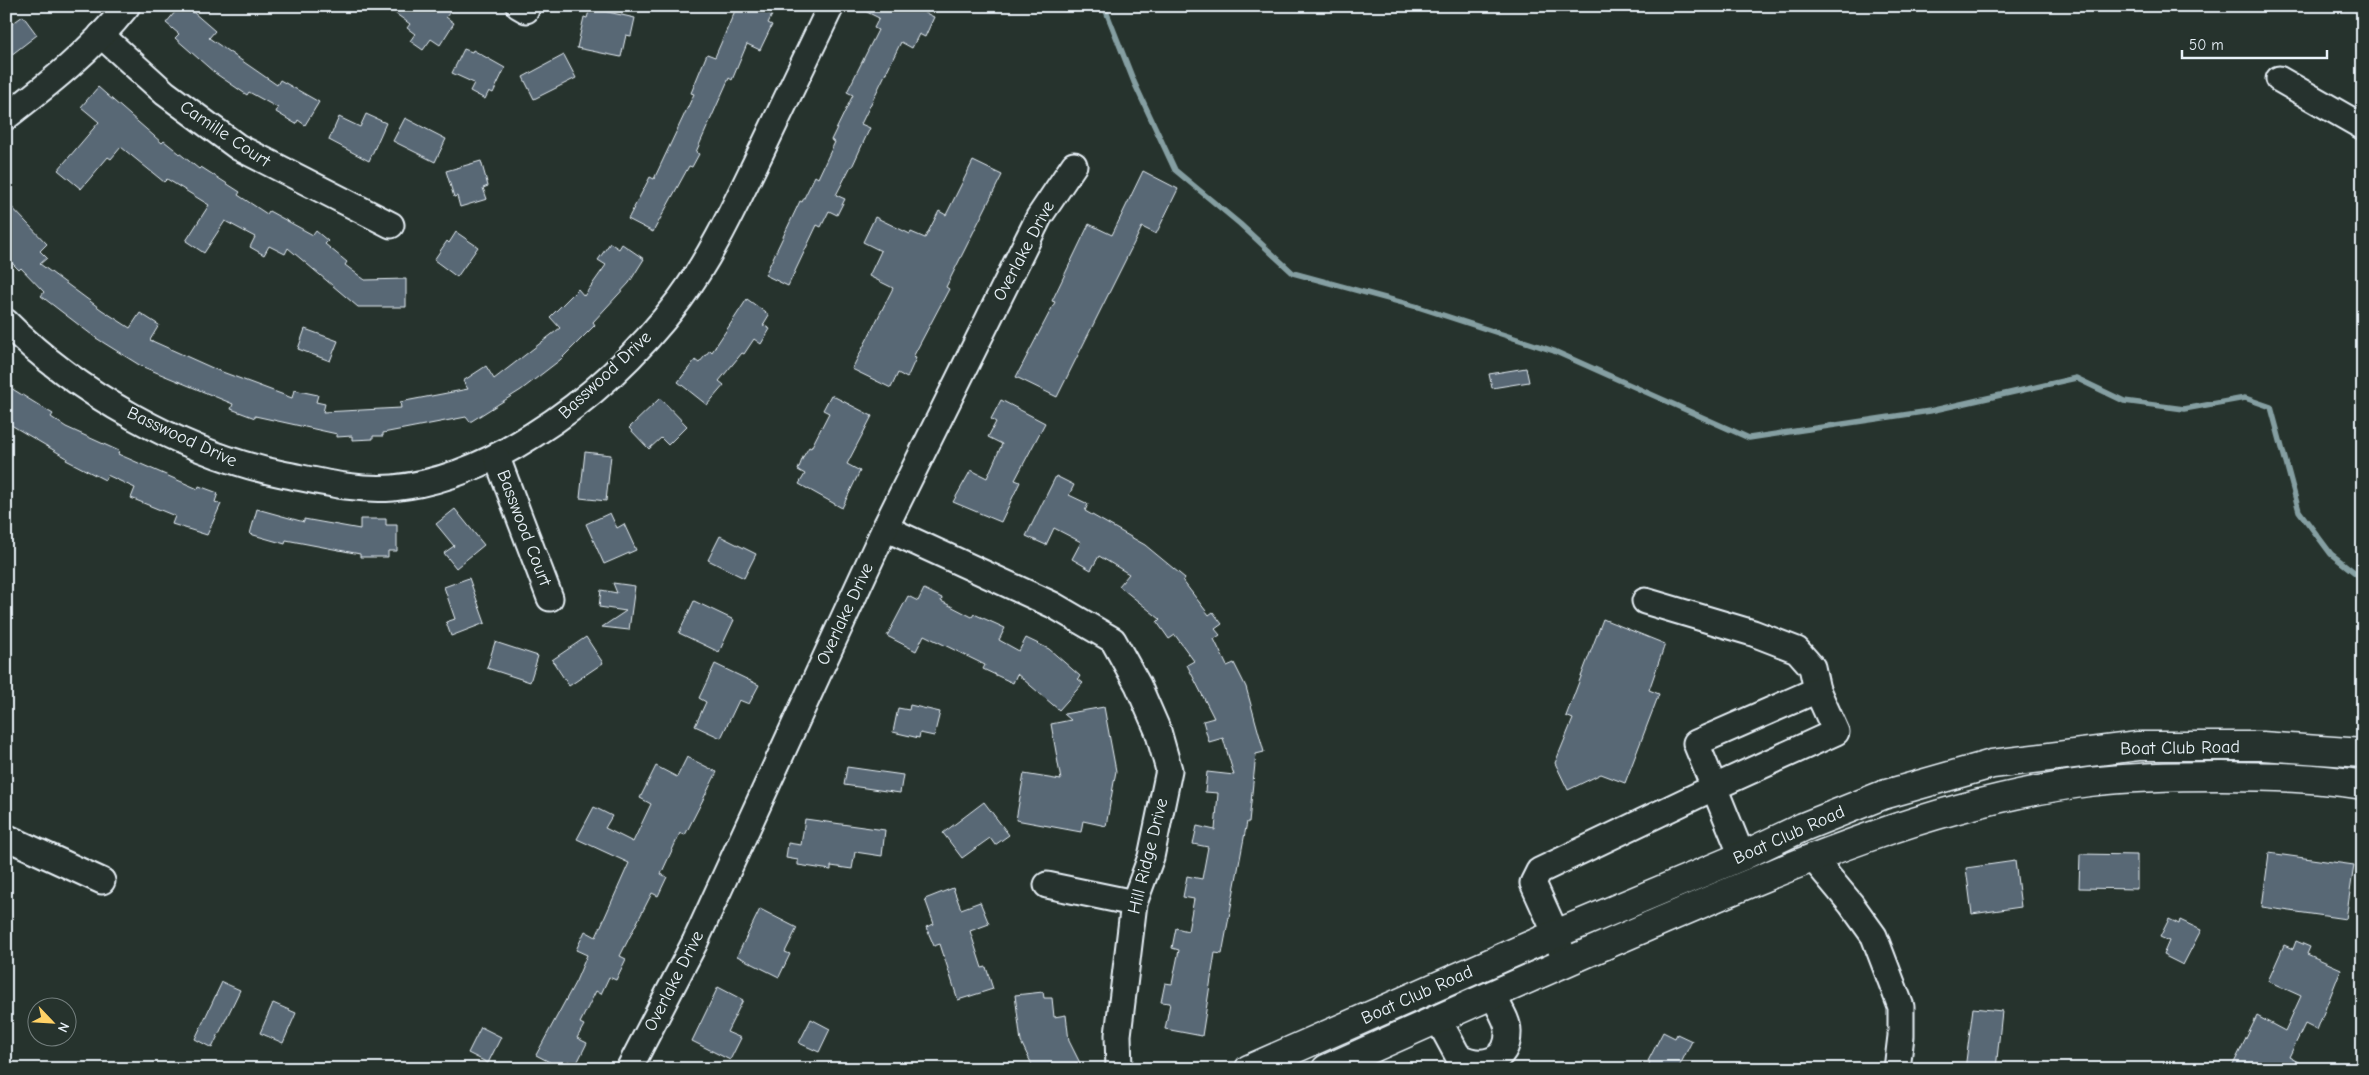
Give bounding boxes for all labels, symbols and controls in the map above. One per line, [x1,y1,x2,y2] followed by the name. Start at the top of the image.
[2182,28,2326,60] scale bar
[2189,36,2224,54] text: 50 m
[176,96,275,172] street label: Camille Court
[989,197,1059,305] street label: Overlake Drive
[554,327,656,423] street label: Basswood Drive
[124,402,240,472] street label: Basswood Drive
[492,467,556,590] street label: Basswood Court
[812,560,878,668] street label: Overlake Drive
[2120,736,2240,760] street label: Boat Club Road
[1123,796,1173,916] street label: Hill Ridge Drive
[1730,801,1848,869] street label: Boat Club Road
[640,927,708,1035] street label: Overlake Drive
[1358,961,1476,1029] street label: Boat Club Road
[28,998,78,1048] north arrow
[54,1020,73,1035] text: N

